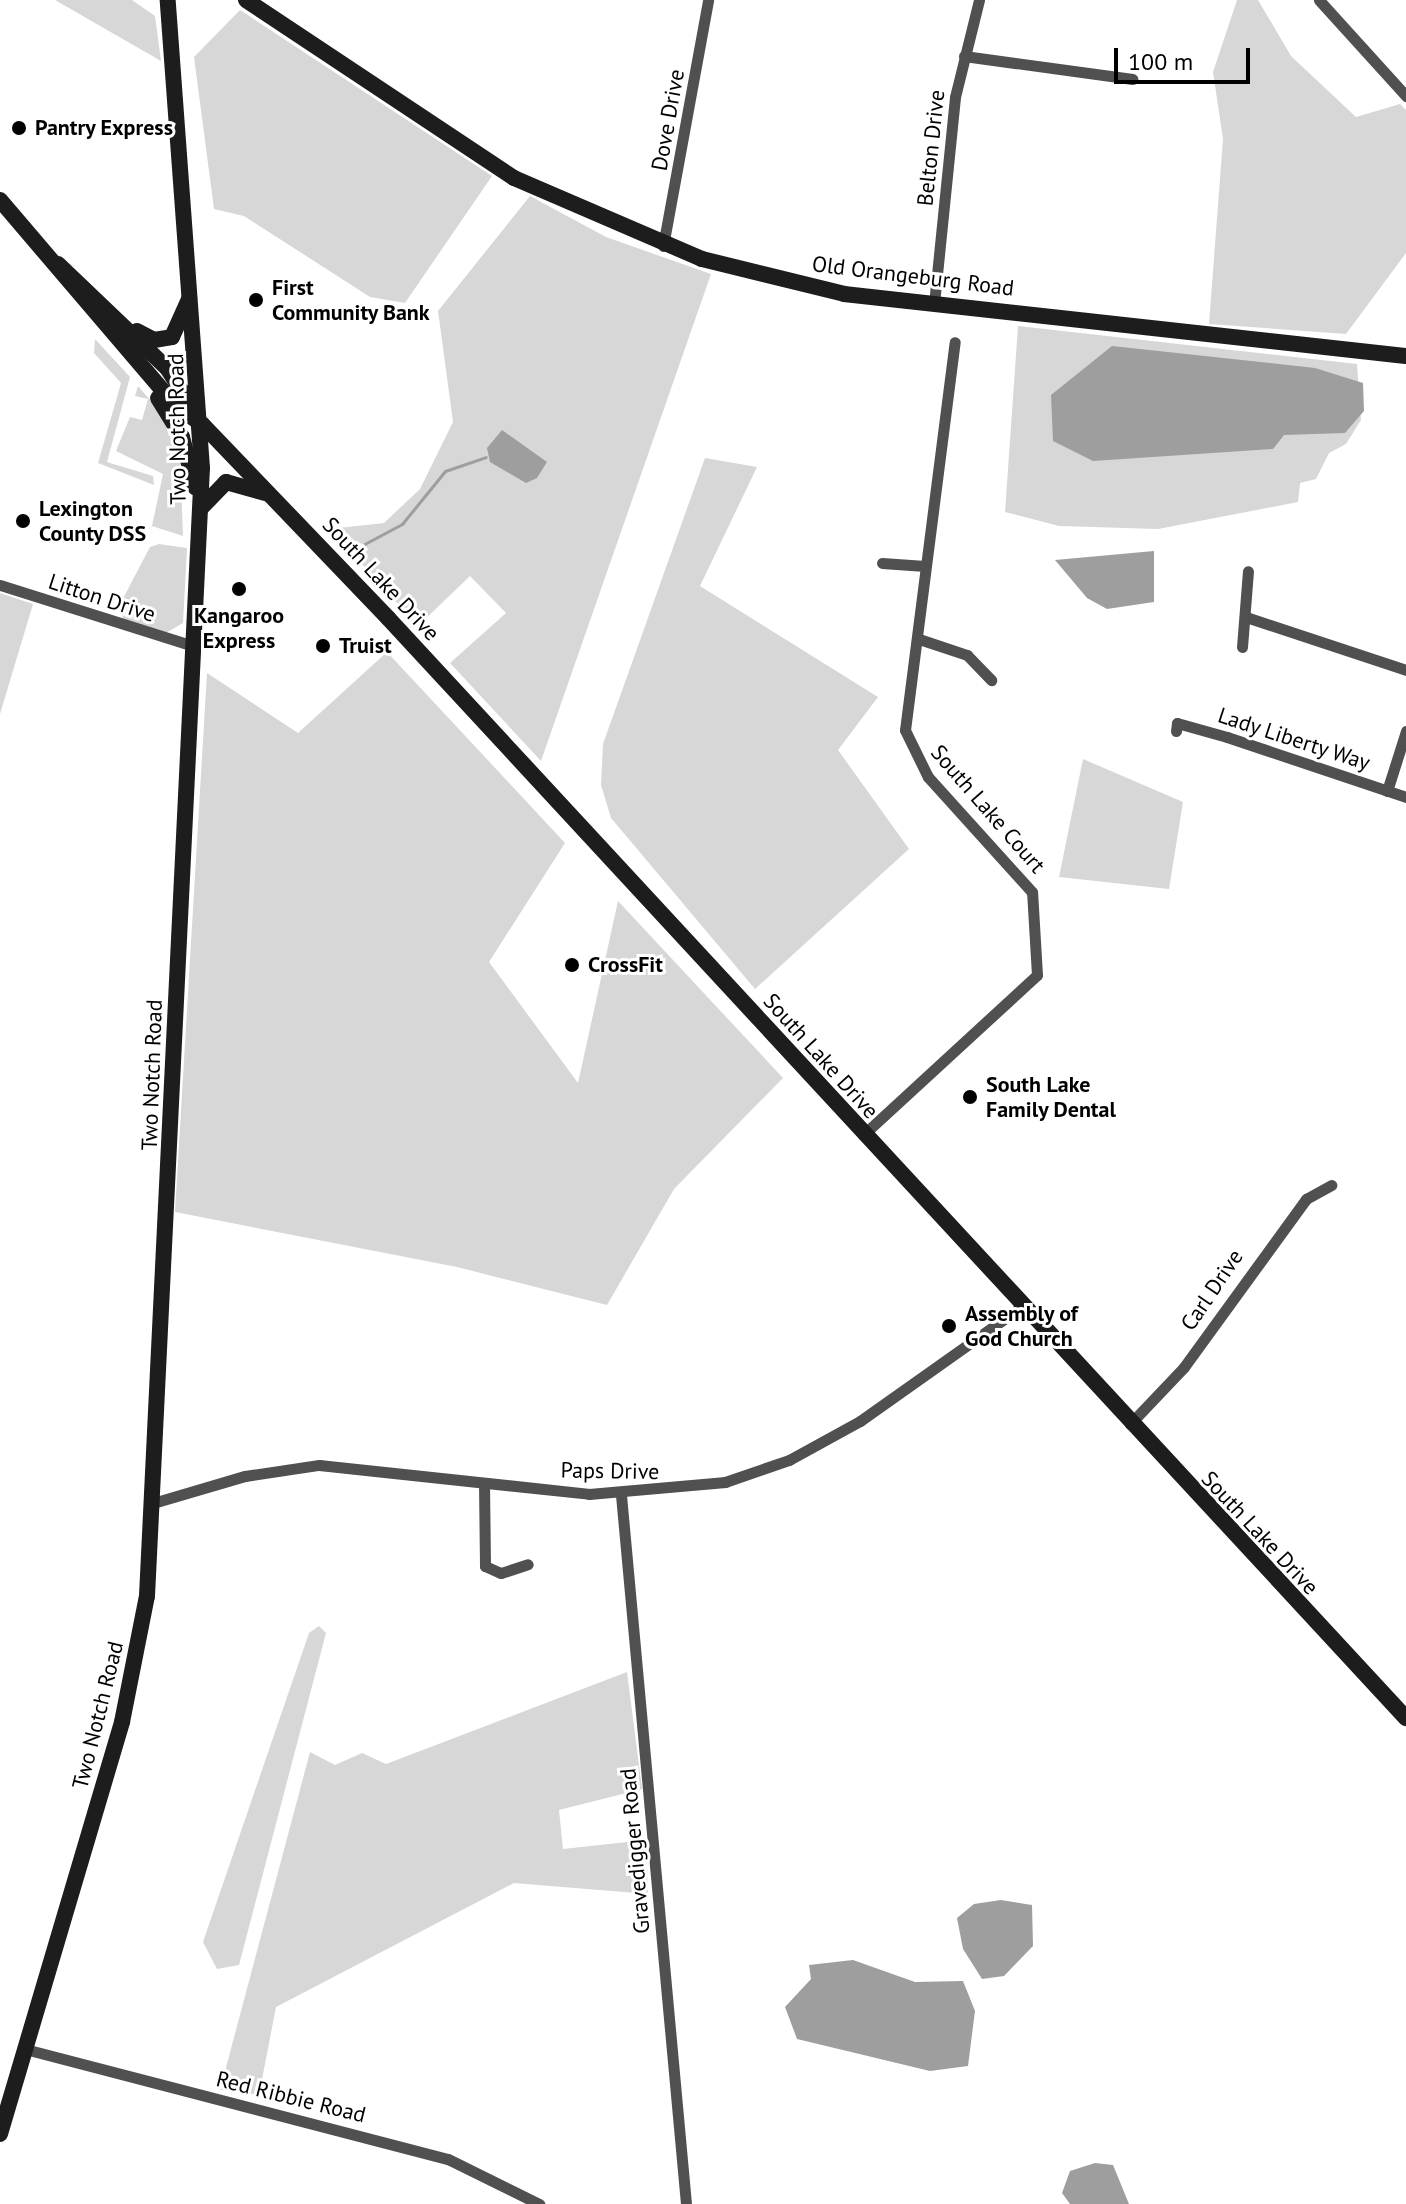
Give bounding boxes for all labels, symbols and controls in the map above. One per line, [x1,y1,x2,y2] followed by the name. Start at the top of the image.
[1118,32,1254,82] scale bar
[1128,46,1193,77] text: 100 m
[646,67,690,173] street label: Dove Drive
[912,89,950,207] street label: Belton Drive
[35,115,174,141] place label: Pantry Express
[10,119,28,137] marker: Pantry Express
[811,251,1015,301] street label: Old Orangeburg Road
[272,274,430,326] place label: First Community Bank
[247,291,265,309] marker: First Community Bank
[162,353,192,505] street label: Two Notch Road
[39,495,147,546] place label: Lexington County DSS
[14,512,32,530] marker: Lexington County DSS
[317,512,445,646] street label: South Lake Drive
[45,568,159,628] street label: Litton Drive
[230,580,248,598] marker: Kangaroo Express
[194,602,284,654] place label: Kangaroo Express
[339,633,392,659] place label: Truist
[314,637,332,655] marker: Truist
[1214,702,1374,776] street label: Lady Liberty Way
[925,740,1051,878] street label: South Lake Court
[588,952,663,978] place label: CrossFit
[563,956,581,974] marker: CrossFit
[758,988,884,1124] street label: South Lake Drive
[136,999,168,1151] street label: Two Notch Road
[986,1071,1117,1122] place label: South Lake Family Dental
[961,1088,979,1106] marker: South Lake Family Dental
[1175,1244,1249,1336] street label: Carl Drive
[965,1300,1079,1352] place label: Assembly of God Church
[940,1317,958,1335] marker: Assembly of God Church
[560,1457,660,1485] street label: Paps Drive
[1196,1466,1324,1600] street label: South Lake Drive
[67,1638,129,1792] street label: Two Notch Road
[615,1767,655,1935] street label: Gravedigger Road
[213,2066,369,2128] street label: Red Ribbie Road

